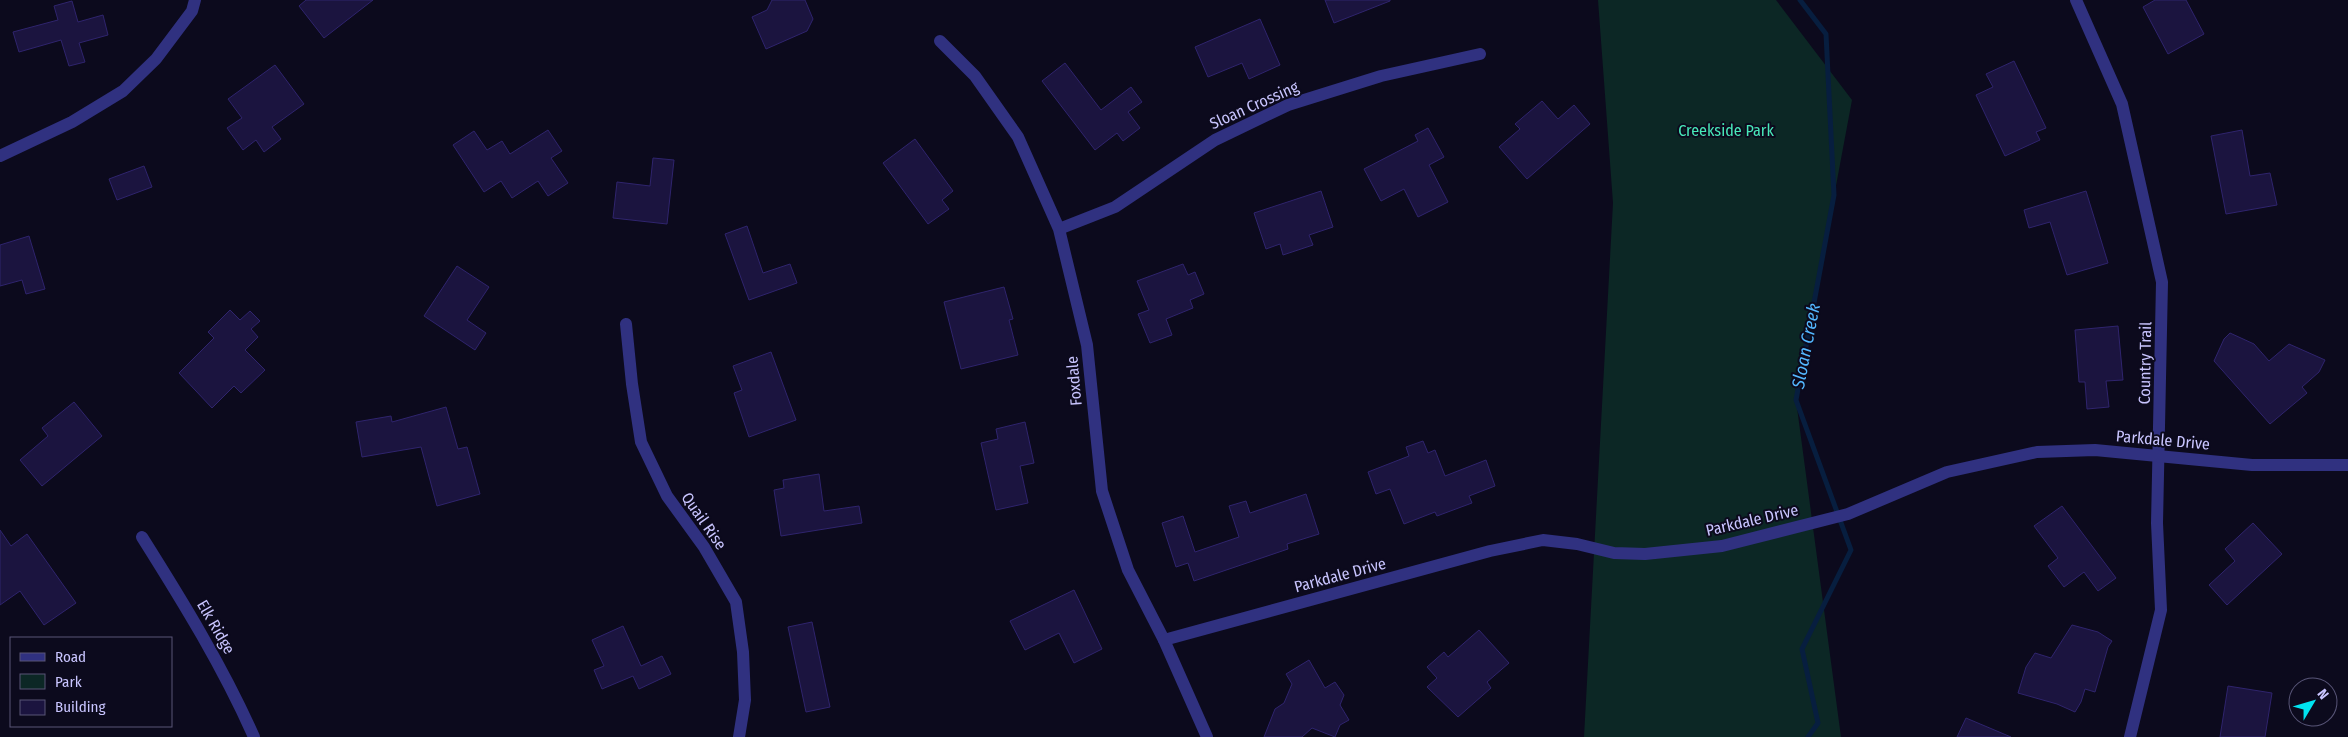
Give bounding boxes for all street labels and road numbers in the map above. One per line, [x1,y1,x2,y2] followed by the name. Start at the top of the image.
[1207,77,1302,133] street label: Sloan Crossing
[2135,321,2155,405] street label: Country Trail
[1062,355,1086,407] street label: Foxdale
[2115,426,2211,454] street label: Parkdale Drive
[677,489,731,553] street label: Quail Rise
[1704,500,1800,540] street label: Parkdale Drive
[1292,554,1388,596] street label: Parkdale Drive
[193,597,239,658] street label: Elk Ridge

